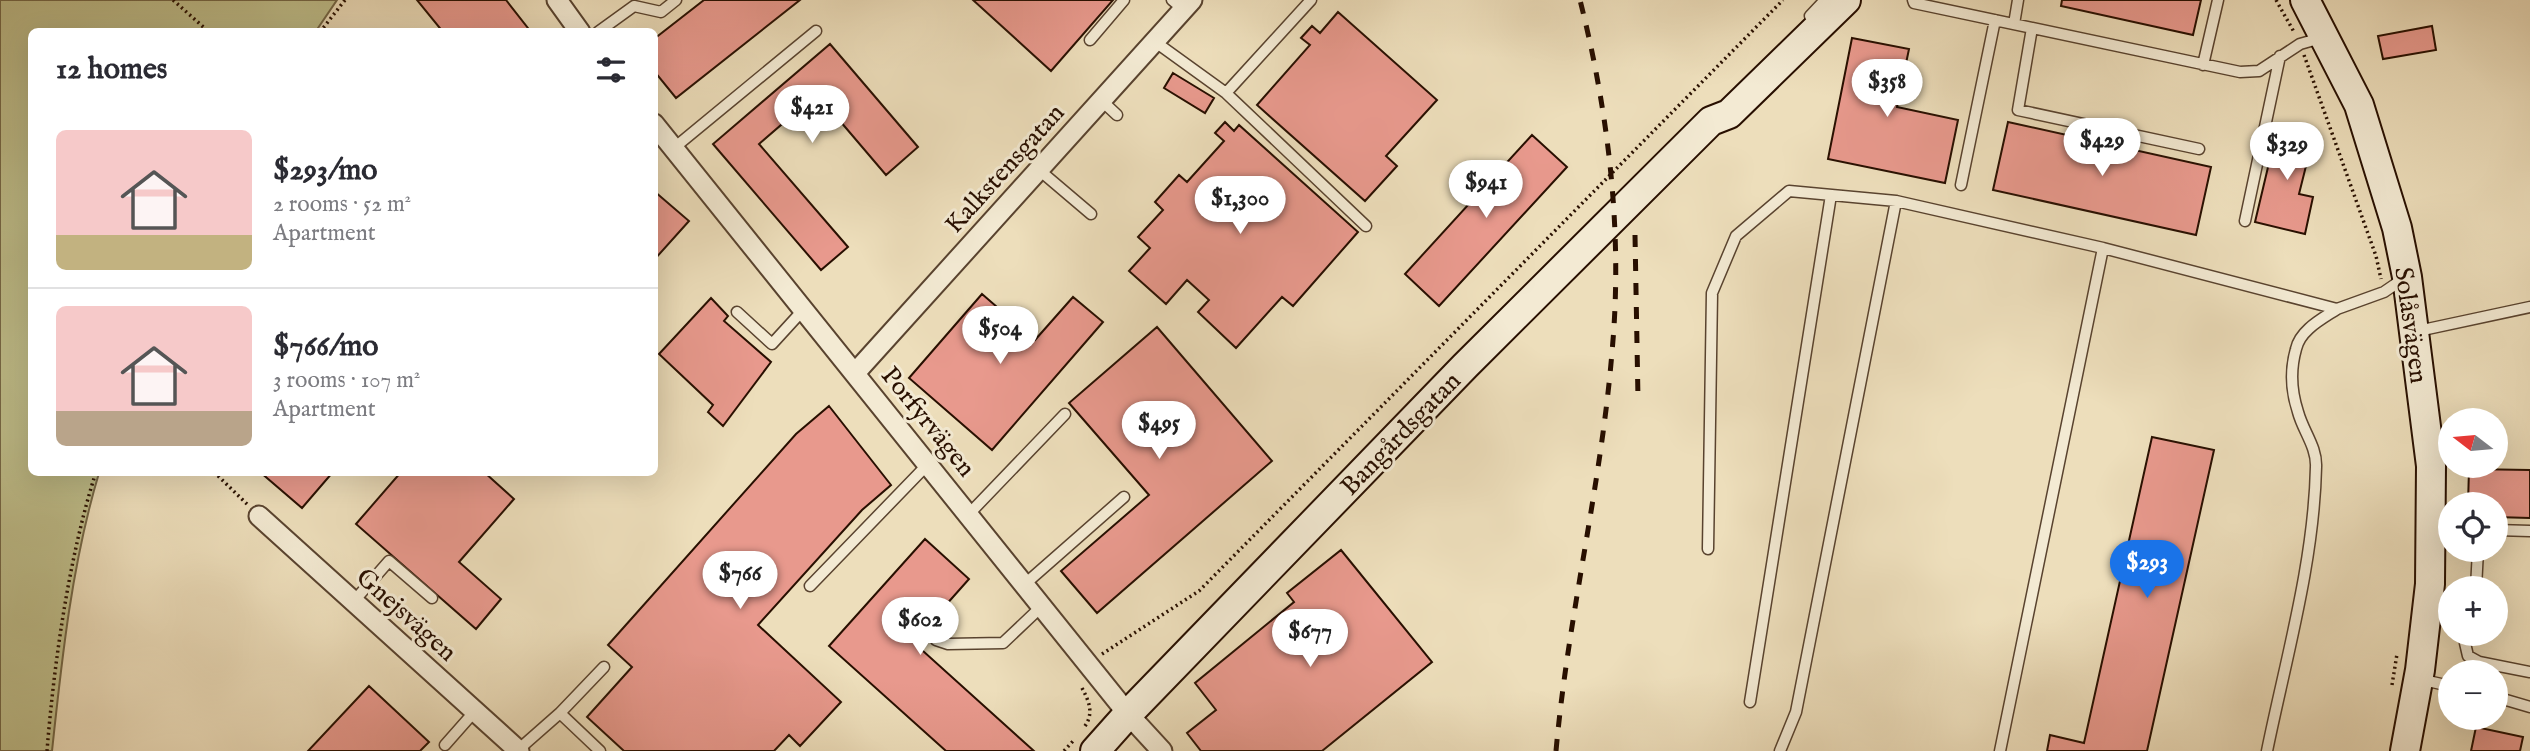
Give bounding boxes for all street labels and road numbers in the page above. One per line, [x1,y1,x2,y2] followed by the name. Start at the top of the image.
[938,97,1072,241] street label: Kalkstensgatan
[2386,265,2435,386] street label: Solåsvägen
[873,360,982,484] street label: Porfyrvägen
[1334,365,1468,503] street label: Bangårdsgatan
[349,561,463,669] street label: Gnejsvägen

